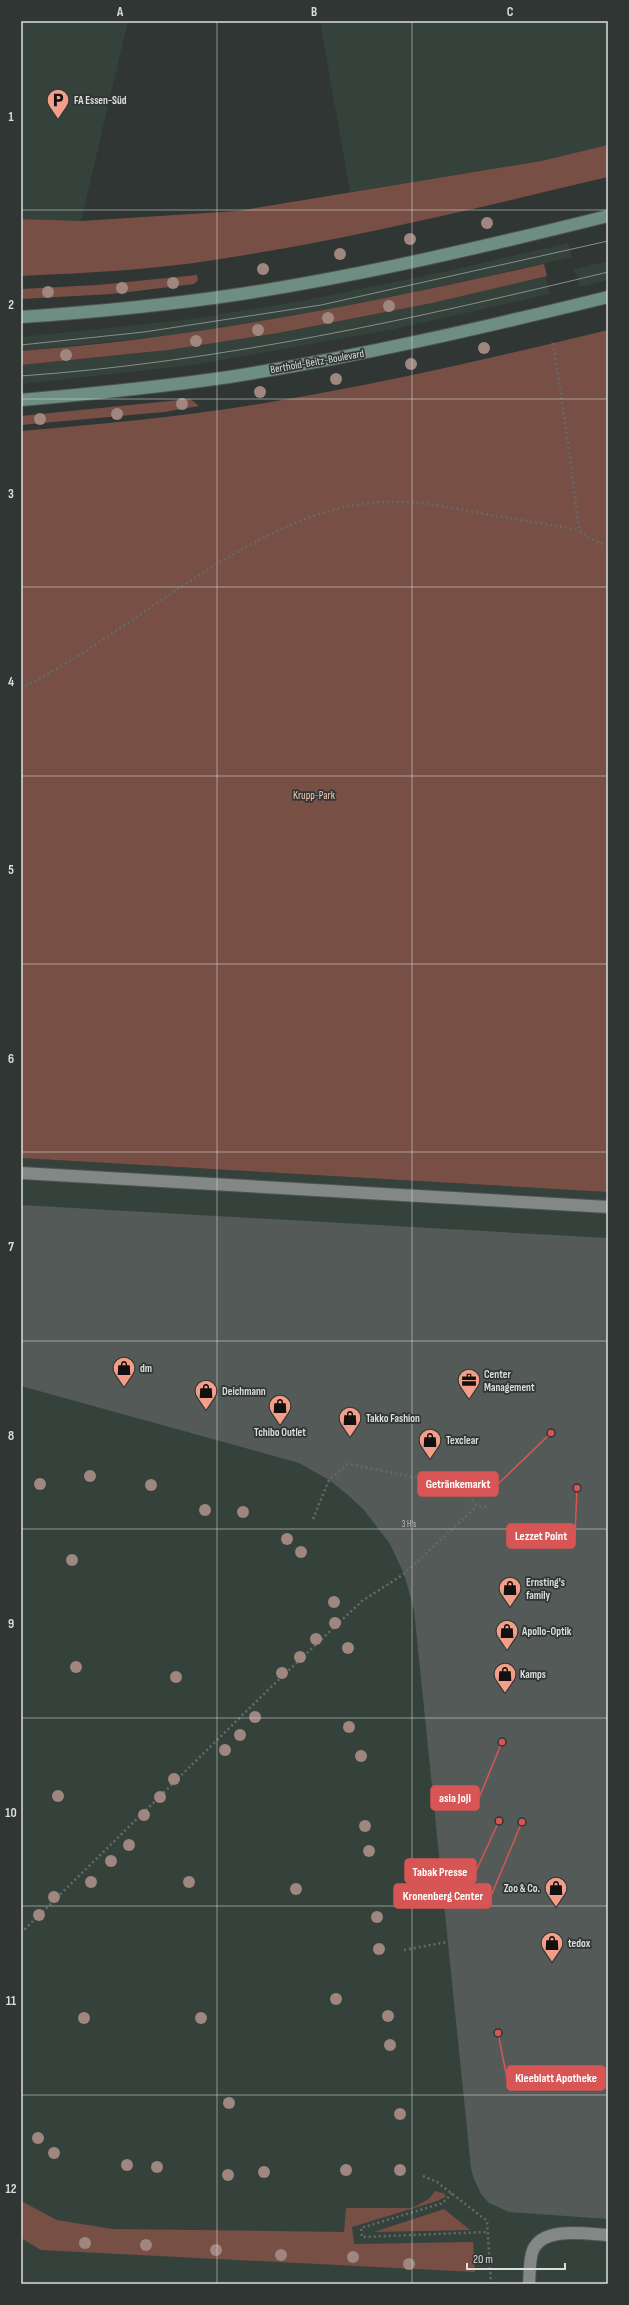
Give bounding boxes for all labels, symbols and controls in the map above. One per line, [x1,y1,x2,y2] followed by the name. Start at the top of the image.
[116,4,124,20] text: A
[311,4,317,20] text: B
[507,4,514,20] text: C
[45,87,71,120] parking icon: FA Essen-Süd
[74,94,127,107] place label: FA Essen-Süd
[8,109,14,125] text: 1
[8,297,14,313] text: 2
[269,347,365,376] street label: Berthold-Beitz-Boulevard
[8,486,14,502] text: 3
[8,674,14,690] text: 4
[293,789,336,802] park label: Krupp-Park
[8,862,14,878] text: 5
[8,1051,14,1067] text: 6
[8,1239,14,1255] text: 7
[111,1355,137,1388] shop icon: dm
[140,1362,152,1375] place label: dm
[456,1367,482,1400] office icon: Center Management
[484,1368,535,1394] place label: Center Management
[193,1378,219,1411] shop icon: Deichmann
[222,1385,266,1398] place label: Deichmann
[267,1393,293,1426] shop icon: Tchibo Outlet
[337,1405,363,1438] shop icon: Takko Fashion
[366,1412,420,1425] place label: Takko Fashion
[254,1426,306,1439] place label: Tchibo Outlet
[417,1427,443,1460] shop icon: Texclear
[8,1428,14,1444] text: 8
[446,1434,479,1447] place label: Texclear
[418,1472,498,1496] callout: Getränkemarkt
[426,1477,490,1492] text: Getränkemarkt
[402,1519,416,1530] house number: 3 H's
[507,1524,575,1548] callout: Lezzet Point
[515,1529,567,1544] text: Lezzet Point
[497,1575,523,1608] shop icon: Ernsting's family
[526,1576,565,1602] place label: Ernsting's family
[8,1616,14,1632] text: 9
[494,1618,520,1651] shop icon: Apollo-Optik
[521,1625,572,1638] place label: Apollo-Optik
[492,1661,518,1694] shop icon: Kamps
[520,1668,546,1681] place label: Kamps
[431,1786,479,1810] callout: asia JoJi
[439,1791,471,1806] text: asia JoJi
[5,1805,17,1821] text: 10
[405,1859,476,1883] callout: Tabak Presse
[413,1865,467,1880] text: Tabak Presse
[543,1875,569,1908] shop icon: Zoo & Co.
[504,1882,540,1895] place label: Zoo & Co.
[394,1884,491,1908] callout: Kronenberg Center
[403,1889,484,1904] text: Kronenberg Center
[539,1930,565,1963] shop icon: tedox
[568,1937,591,1950] place label: tedox
[6,1993,16,2009] text: 11
[507,2066,605,2090] callout: Kleeblatt Apotheke
[515,2071,597,2086] text: Kleeblatt Apotheke
[6,2181,17,2197] text: 12
[467,2245,565,2271] scale bar
[473,2252,493,2267] text: 20 m

